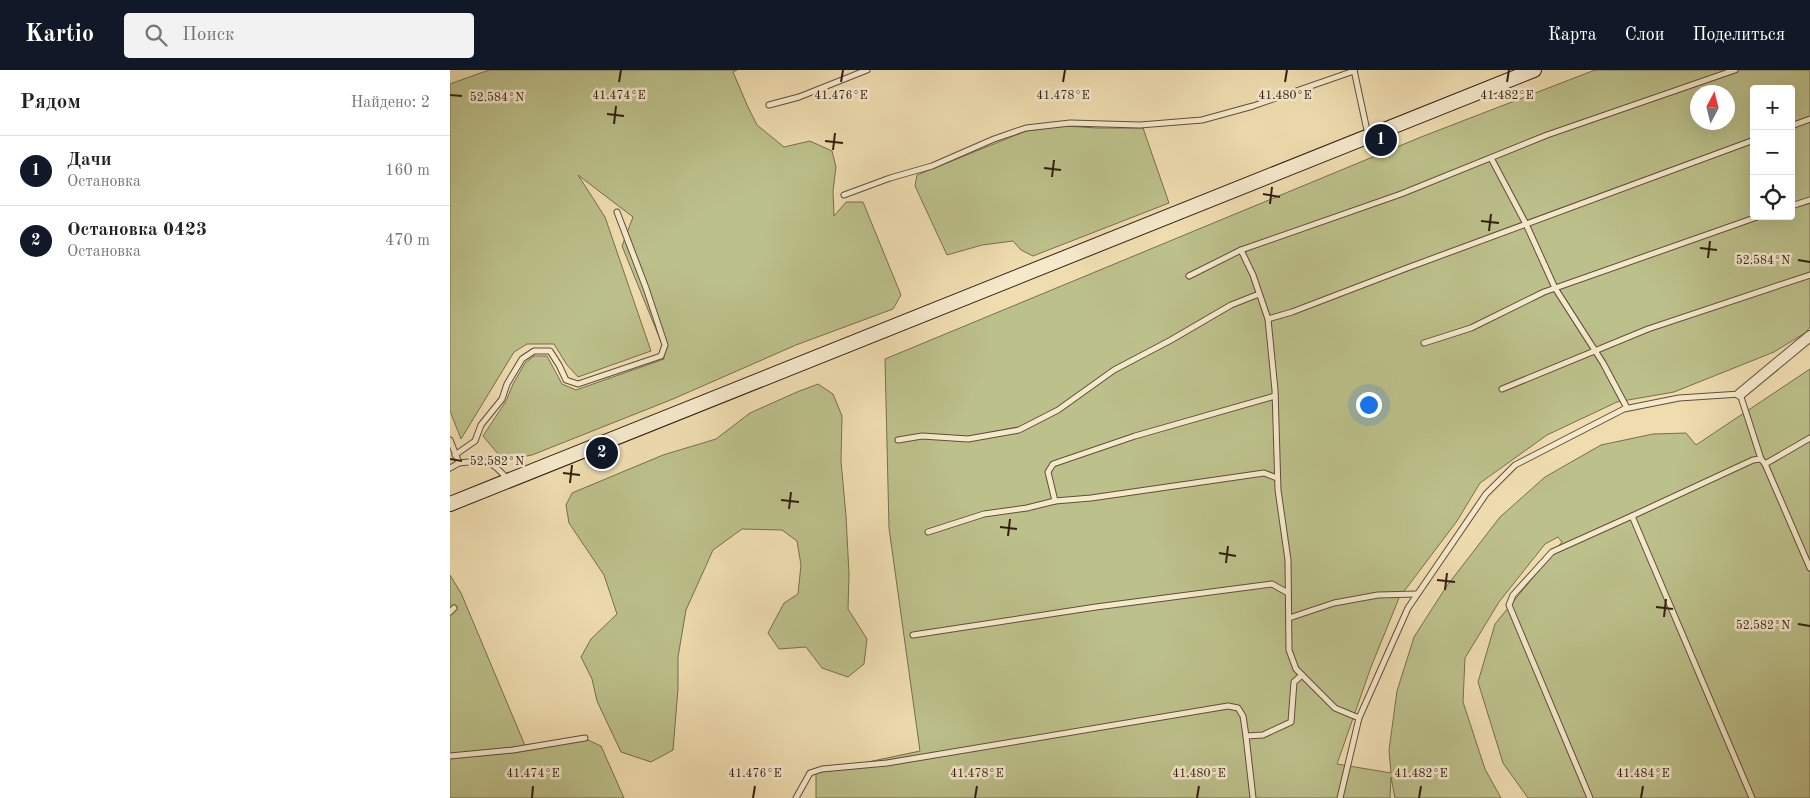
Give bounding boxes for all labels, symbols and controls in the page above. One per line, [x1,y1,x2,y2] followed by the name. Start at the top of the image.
[124,13,474,58] search box
[142,21,170,49] icon: search
[25,23,94,47] text: Kartio
[182,26,234,45] text: Поиск
[1548,26,1597,44] text: Карта
[1625,26,1664,44] text: Слои
[1692,26,1785,44] text: Поделиться
[1690,85,1735,130] north arrow
[1750,85,1795,220] map controls
[1750,85,1795,130] button: +
[592,90,646,102] text: 41.474°E
[814,90,868,102] text: 41.476°E
[1036,90,1090,102] text: 41.478°E
[1258,90,1312,102] text: 41.480°E
[1480,90,1534,102] text: 41.482°E
[470,91,524,104] text: 52.584°N
[20,92,81,113] text: Рядом
[351,95,430,111] text: Найдено: 2
[1365,121,1397,159] pin: 1
[1750,130,1795,175] button: −
[67,151,112,170] text: Дачи
[31,163,41,179] text: 1
[385,163,430,179] text: 160 m
[67,174,141,190] text: Остановка
[1750,175,1795,220] button: locate
[67,221,207,240] text: Остановка 0423
[31,233,41,249] text: 2
[385,233,430,249] text: 470 m
[67,244,141,260] text: Остановка
[1736,254,1790,267] text: 52.584°N
[1356,392,1382,418] your location
[586,434,618,472] pin: 2
[470,455,524,468] text: 52.582°N
[1736,619,1790,632] text: 52.582°N
[506,768,560,780] text: 41.474°E
[728,768,782,780] text: 41.476°E
[950,768,1004,780] text: 41.478°E
[1172,768,1226,780] text: 41.480°E
[1394,768,1448,780] text: 41.482°E
[1616,768,1670,780] text: 41.484°E

